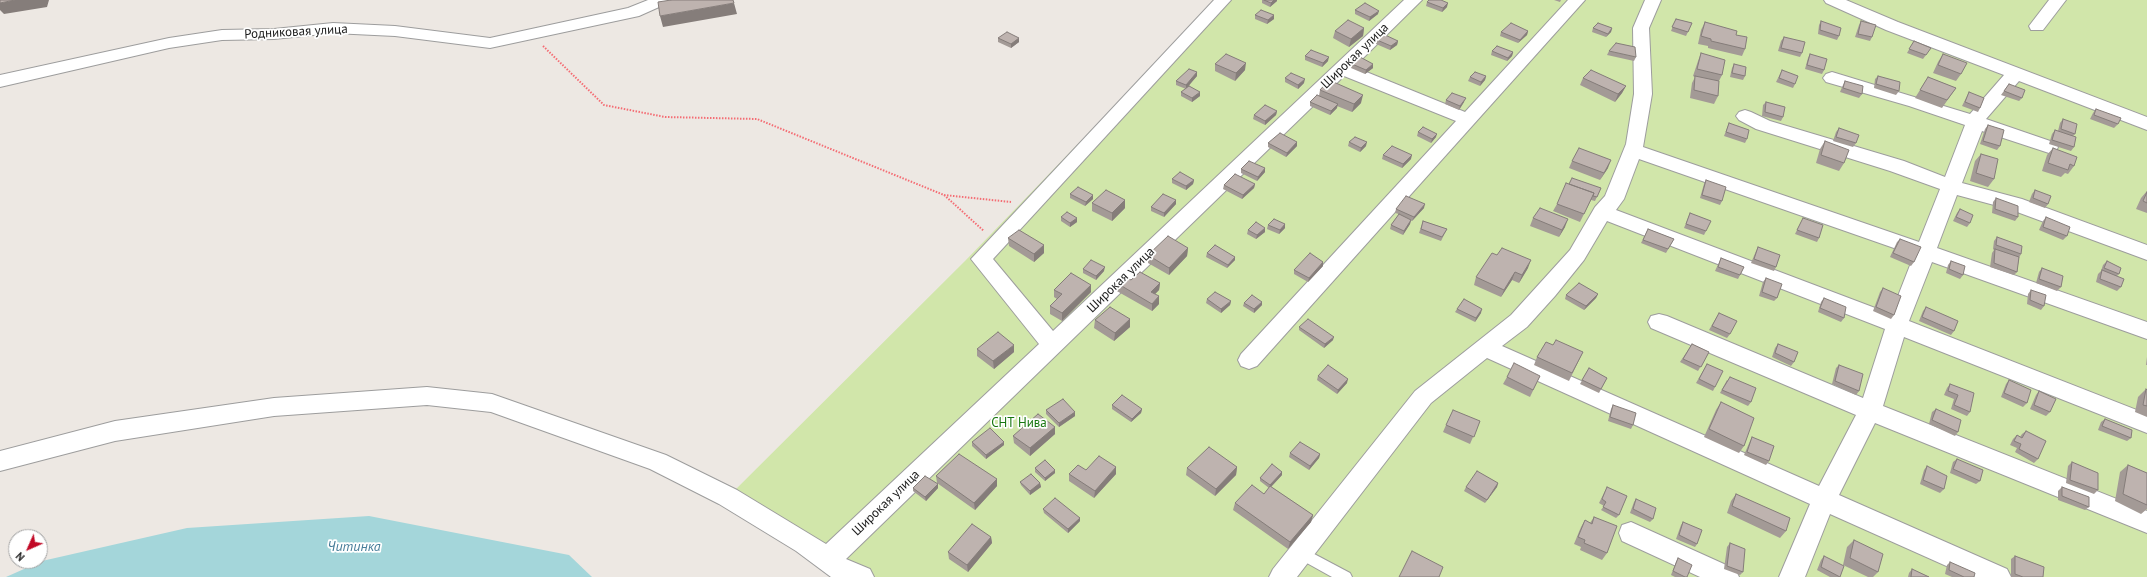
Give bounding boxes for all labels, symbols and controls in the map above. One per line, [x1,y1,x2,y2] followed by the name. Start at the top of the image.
[1318,20,1392,92] street label: Широкая улица
[244,22,348,42] street label: Родниковая улица
[1084,244,1158,316] street label: Широкая улица
[991,415,1047,431] park label: СНТ Нива
[849,467,923,539] street label: Широкая улица
[8,529,48,569] north arrow
[327,539,381,555] water label: Читинка
[13,549,28,564] text: N

